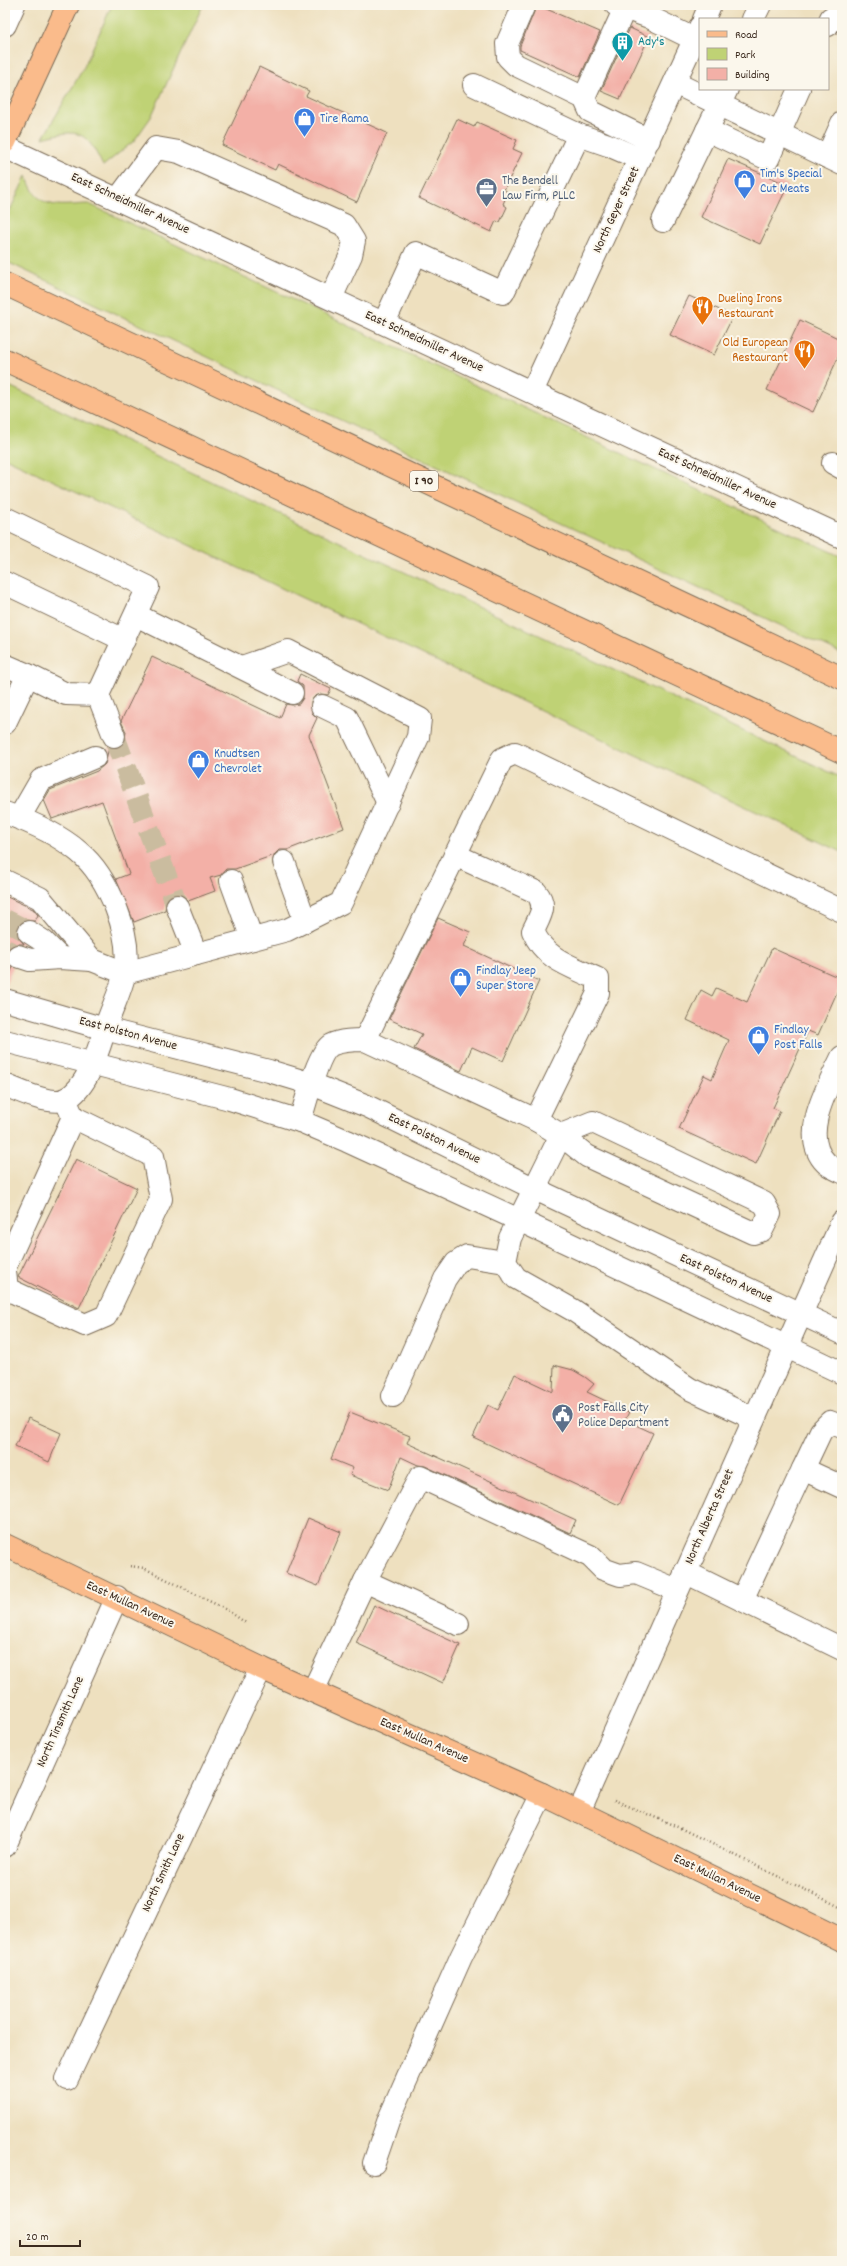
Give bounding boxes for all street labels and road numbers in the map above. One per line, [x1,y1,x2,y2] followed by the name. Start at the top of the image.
[589,163,645,256] street label: North Geyer Street
[68,168,193,240] street label: East Schneidmiller Avenue
[362,306,487,378] street label: East Schneidmiller Avenue
[655,443,780,515] street label: East Schneidmiller Avenue
[410,471,438,491] road number: I 90
[77,1012,179,1056] street label: East Polston Avenue
[385,1108,484,1170] street label: East Polston Avenue
[676,1249,776,1309] street label: East Polston Avenue
[680,1466,740,1568] street label: North Alberta Street
[83,1576,177,1634] street label: East Mullan Avenue
[32,1673,90,1771] street label: North Tinsmith Lane
[377,1713,472,1769] street label: East Mullan Avenue
[137,1830,191,1915] street label: North Smith Lane
[670,1850,764,1909] street label: East Mullan Avenue

